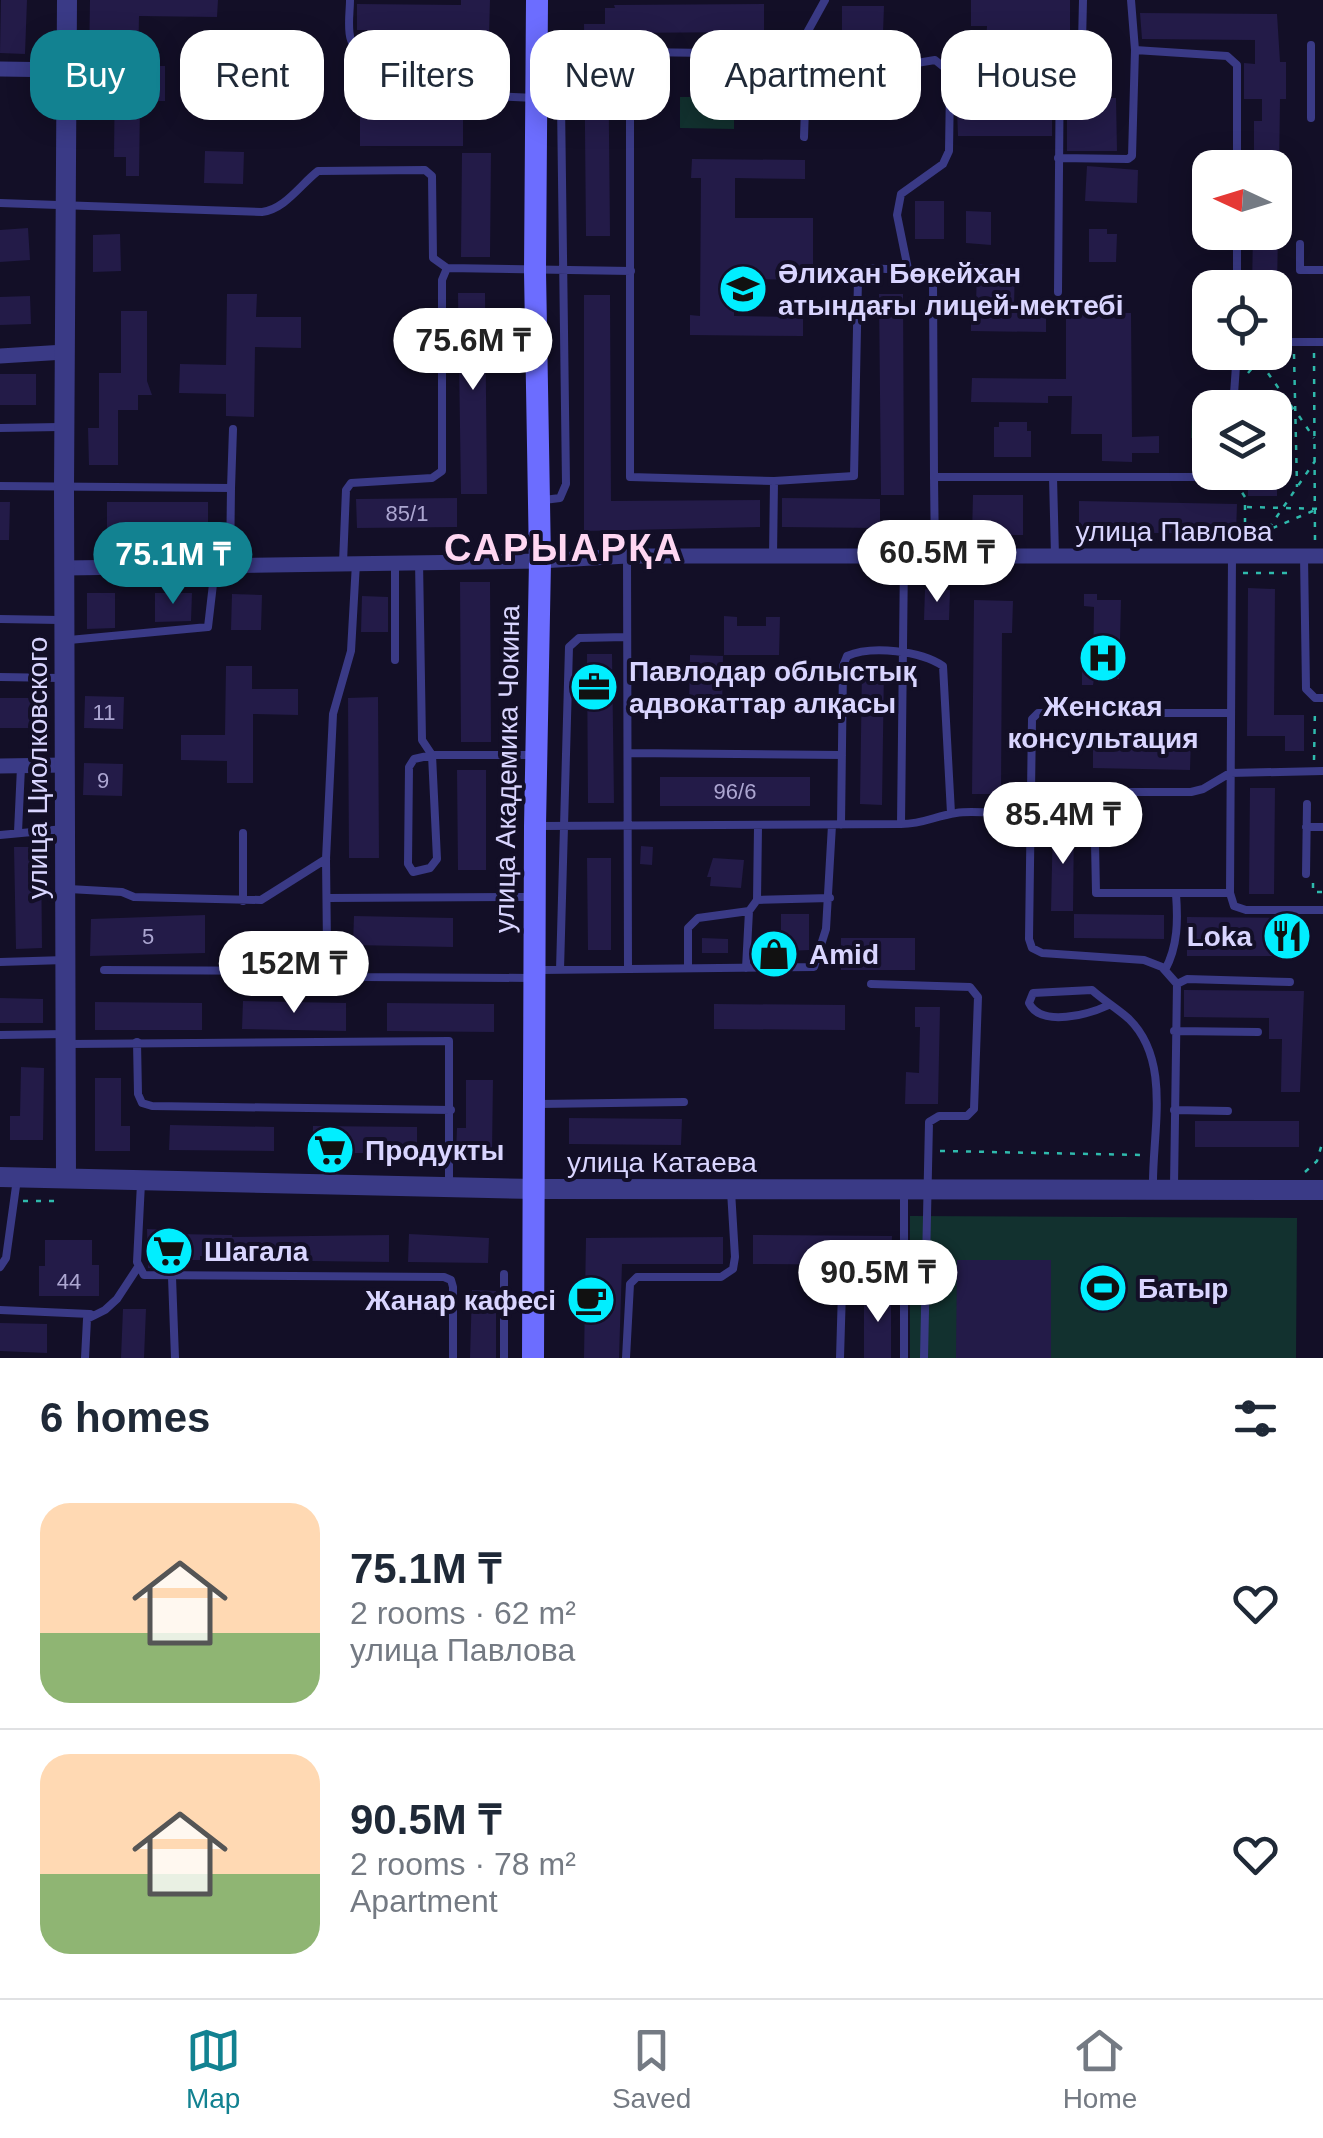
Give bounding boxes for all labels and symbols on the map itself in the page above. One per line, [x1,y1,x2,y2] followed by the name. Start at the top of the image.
[1192,150,1292,250] north arrow
[778,258,1123,321] place label: Әлихан Бөкейхан атындағы лицей-мектебі
[717,263,769,315] school or university icon: Әлихан Бөкейхан атындағы лицей-мектебі
[381,308,565,393] pin: 75.6M ₸
[386,501,428,526] house number: 85/1
[1075,516,1273,547] street label: улица Павлова
[845,520,1029,605] pin: 60.5M ₸
[81,522,265,607] pin: 75.1M ₸
[444,527,684,569] district label: САРЫАРҚА
[489,604,525,933] street label: улица Академика Чокина
[1077,632,1129,684] hospital icon: Женская консультация
[22,637,53,899] street label: улица Циолковского
[629,656,918,719] place label: Павлодар облыстық адвокаттар алқасы
[568,661,620,713] office icon: Павлодар облыстық адвокаттар алқасы
[1007,691,1199,754] place label: Женская консультация
[93,700,115,725] house number: 11
[97,768,109,793] house number: 9
[714,779,756,804] house number: 96/6
[971,782,1155,867] pin: 85.4M ₸
[1261,910,1313,962] restaurant icon: Loka
[1187,921,1252,952] place label: Loka
[142,924,154,949] house number: 5
[748,928,800,980] shop icon: Amid
[213,931,375,1016] pin: 152M ₸
[809,939,879,970] place label: Amid
[304,1124,356,1176] supermarket icon: Продукты
[365,1135,504,1166] place label: Продукты
[567,1147,757,1178] street label: улица Катаева
[143,1225,195,1277] supermarket icon: Шагала
[204,1236,309,1267] place label: Шагала
[786,1240,970,1325] pin: 90.5M ₸
[1077,1262,1129,1314] sports icon: Батыр
[57,1269,81,1294] house number: 44
[1138,1273,1228,1304] place label: Батыр
[565,1274,617,1326] cafe icon: Жанар кафесі
[364,1285,556,1316] place label: Жанар кафесі

